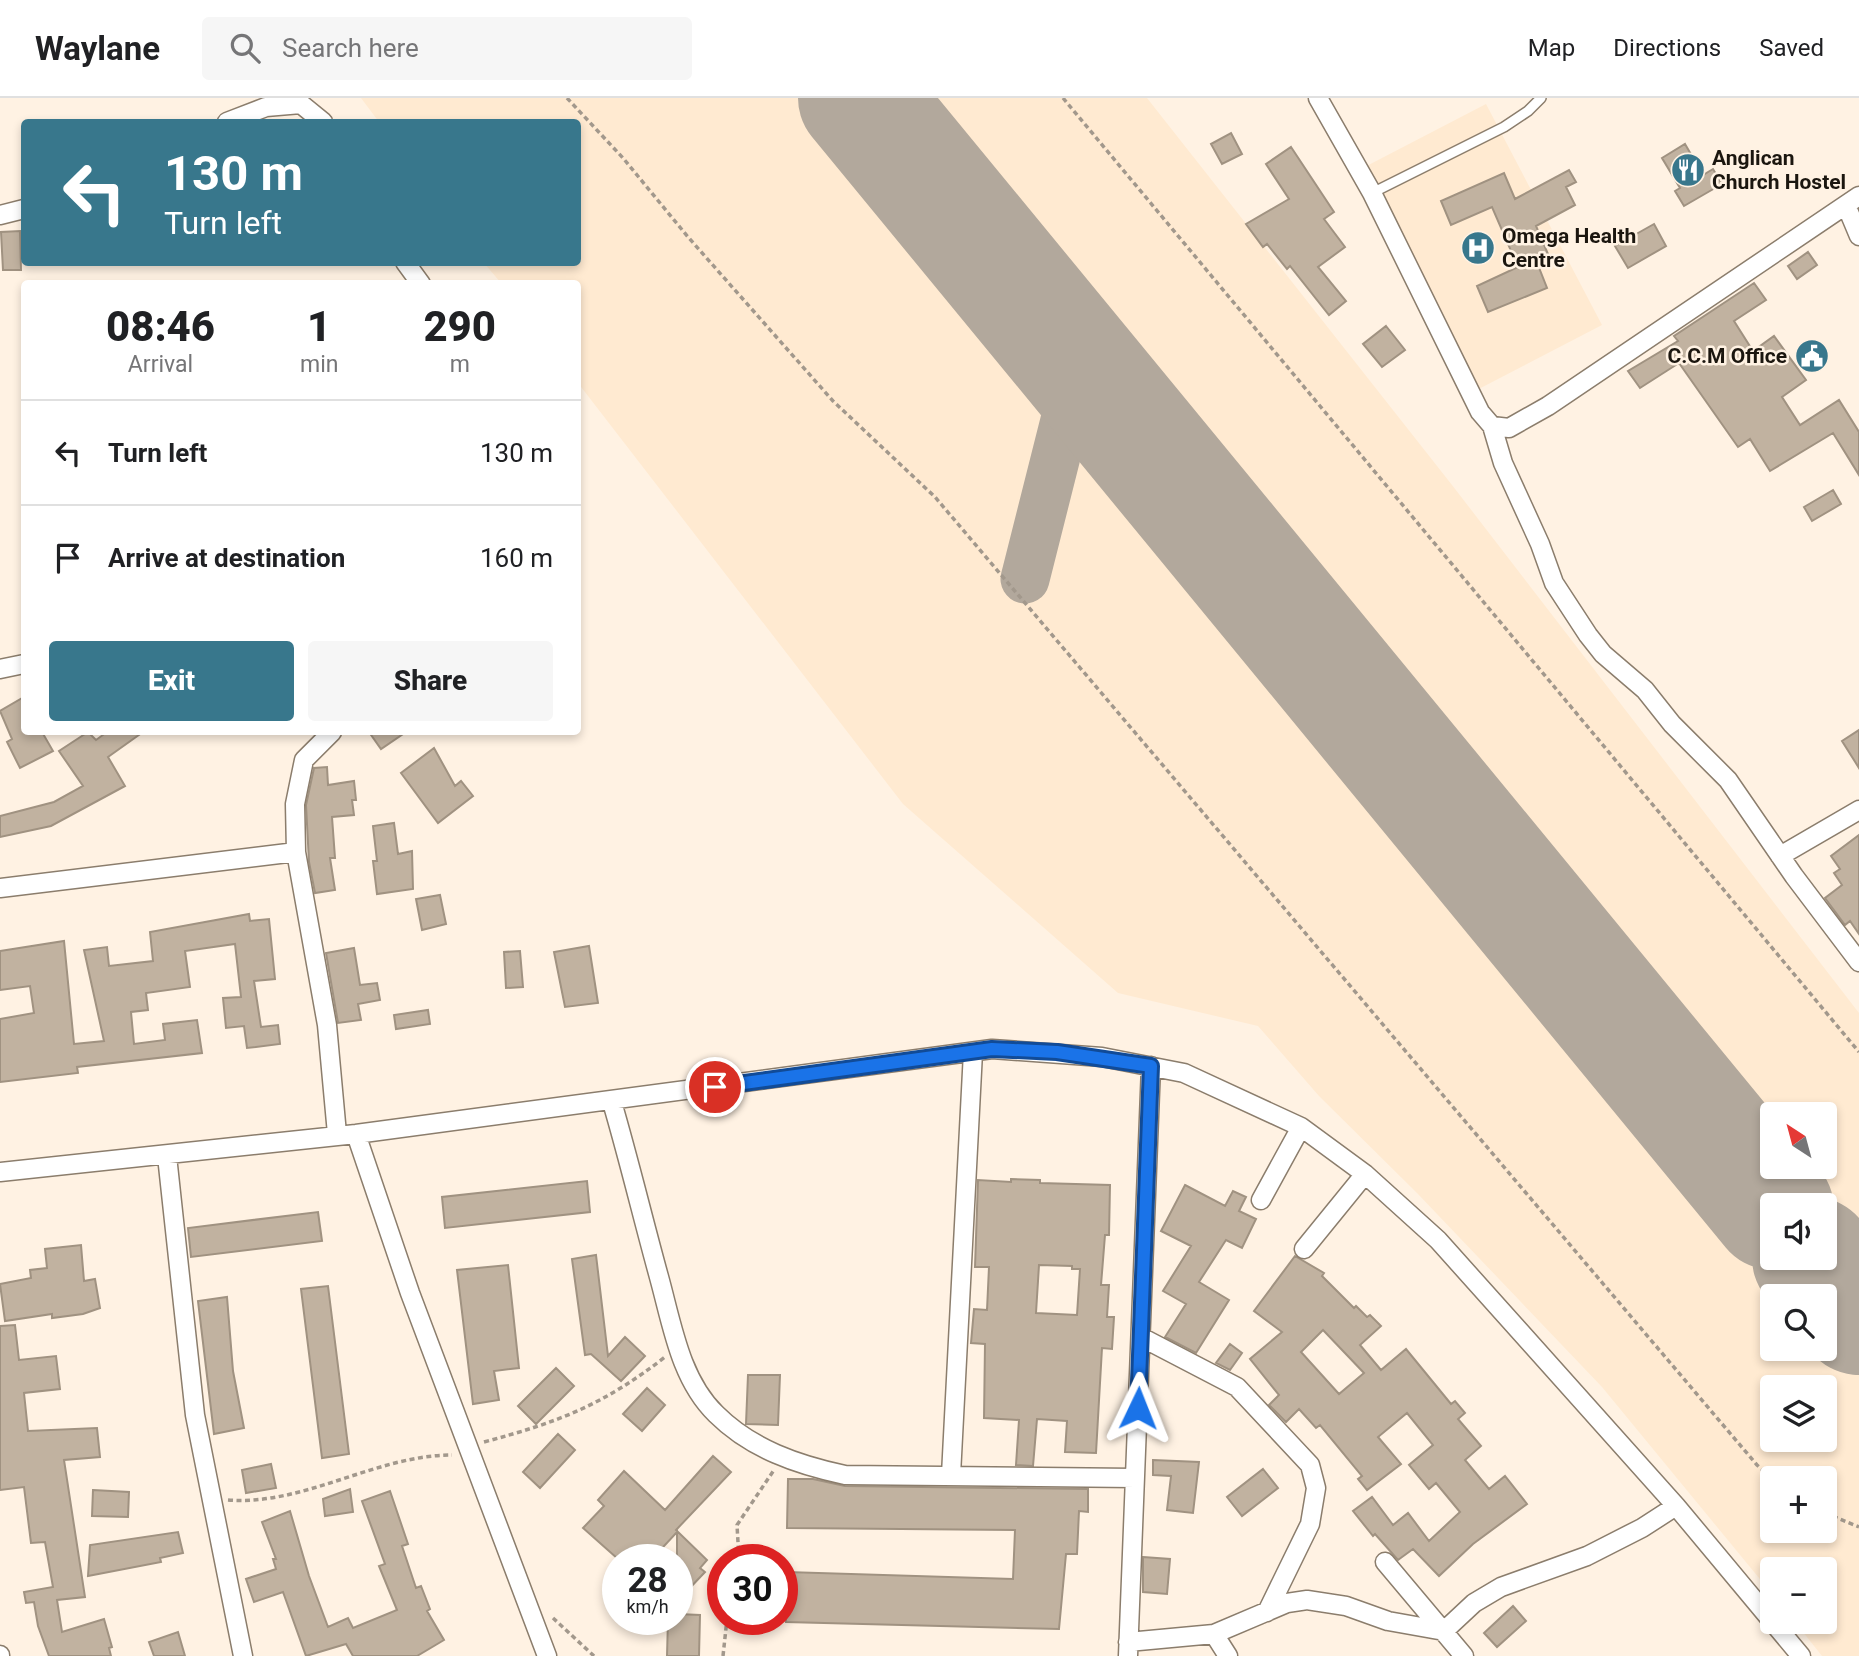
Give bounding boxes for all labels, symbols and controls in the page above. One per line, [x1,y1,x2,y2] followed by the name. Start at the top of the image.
[202,17,692,80] search box
[35,29,160,68] text: Waylane
[226,29,264,67] icon: search
[282,33,419,63] text: Search here
[1528,34,1575,62] text: Map
[1613,34,1721,62] text: Directions
[1759,34,1824,62] text: Saved
[164,145,303,202] text: 130 m
[1712,146,1846,194] place label: Anglican Church Hostel
[49,147,140,238] icon: left
[1669,151,1707,189] restaurant icon: Anglican Church Hostel
[164,204,282,242] text: Turn left
[1502,224,1636,272] place label: Omega Health Centre
[1459,229,1497,267] hospital icon: Omega Health Centre
[106,302,215,351] text: 08:46
[307,302,331,351] text: 1
[423,302,496,351] text: 290
[1793,337,1831,375] public building icon: C.C.M Office
[1667,344,1787,368] place label: C.C.M Office
[128,351,193,378] text: Arrival
[300,351,338,378] text: min
[450,351,470,378] text: m
[49,434,87,472] icon: left
[108,438,207,468] text: Turn left
[480,438,553,468] text: 130 m
[49,539,87,577] icon: arrive
[108,543,345,573] text: Arrive at destination
[480,543,553,573] text: 160 m
[49,641,294,721] button: Exit
[308,641,553,721] button: Share
[685,1057,745,1117] pin
[696,1068,734,1106] icon: arrive
[1760,1102,1838,1180] north arrow
[1760,1102,1837,1634] map controls
[1760,1193,1837,1270] button: sound
[1760,1284,1837,1361] button: search
[1101,1371,1175,1445] position arrow
[1760,1375,1837,1452] button: layers
[1760,1466,1837,1543] button: +
[707,1544,798,1635] speed limit sign: 30
[1760,1557,1837,1634] button: −
[627,1560,668,1601] text: 28
[626,1596,669,1617] text: km/h

